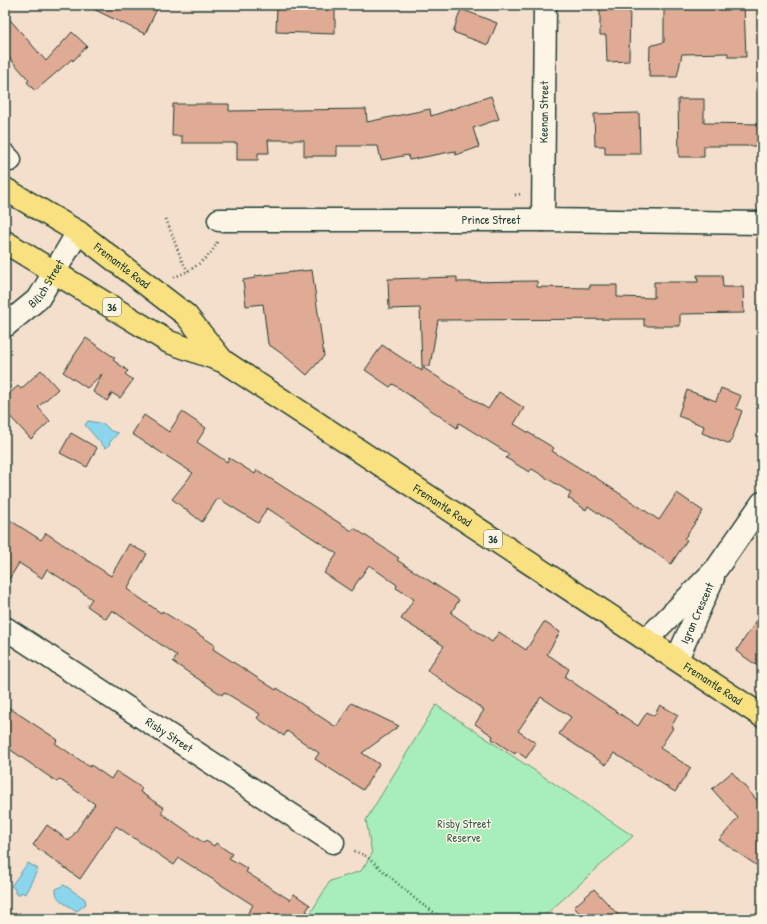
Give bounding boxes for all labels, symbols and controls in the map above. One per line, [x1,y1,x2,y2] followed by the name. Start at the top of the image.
[535,80,552,143] street label: Keenan Street
[462,211,521,228] street label: Prince Street
[90,238,154,293] street label: Fremantle Road
[24,255,68,312] street label: Bilich Street
[103,298,121,316] road number: 36
[409,479,475,531] street label: Fremantle Road
[484,530,502,548] road number: 36
[676,579,718,646] street label: Igran Crescent
[680,657,746,709] street label: Fremantle Road
[142,713,197,757] street label: Risby Street
[437,815,492,846] park label: Risby Street Reserve

